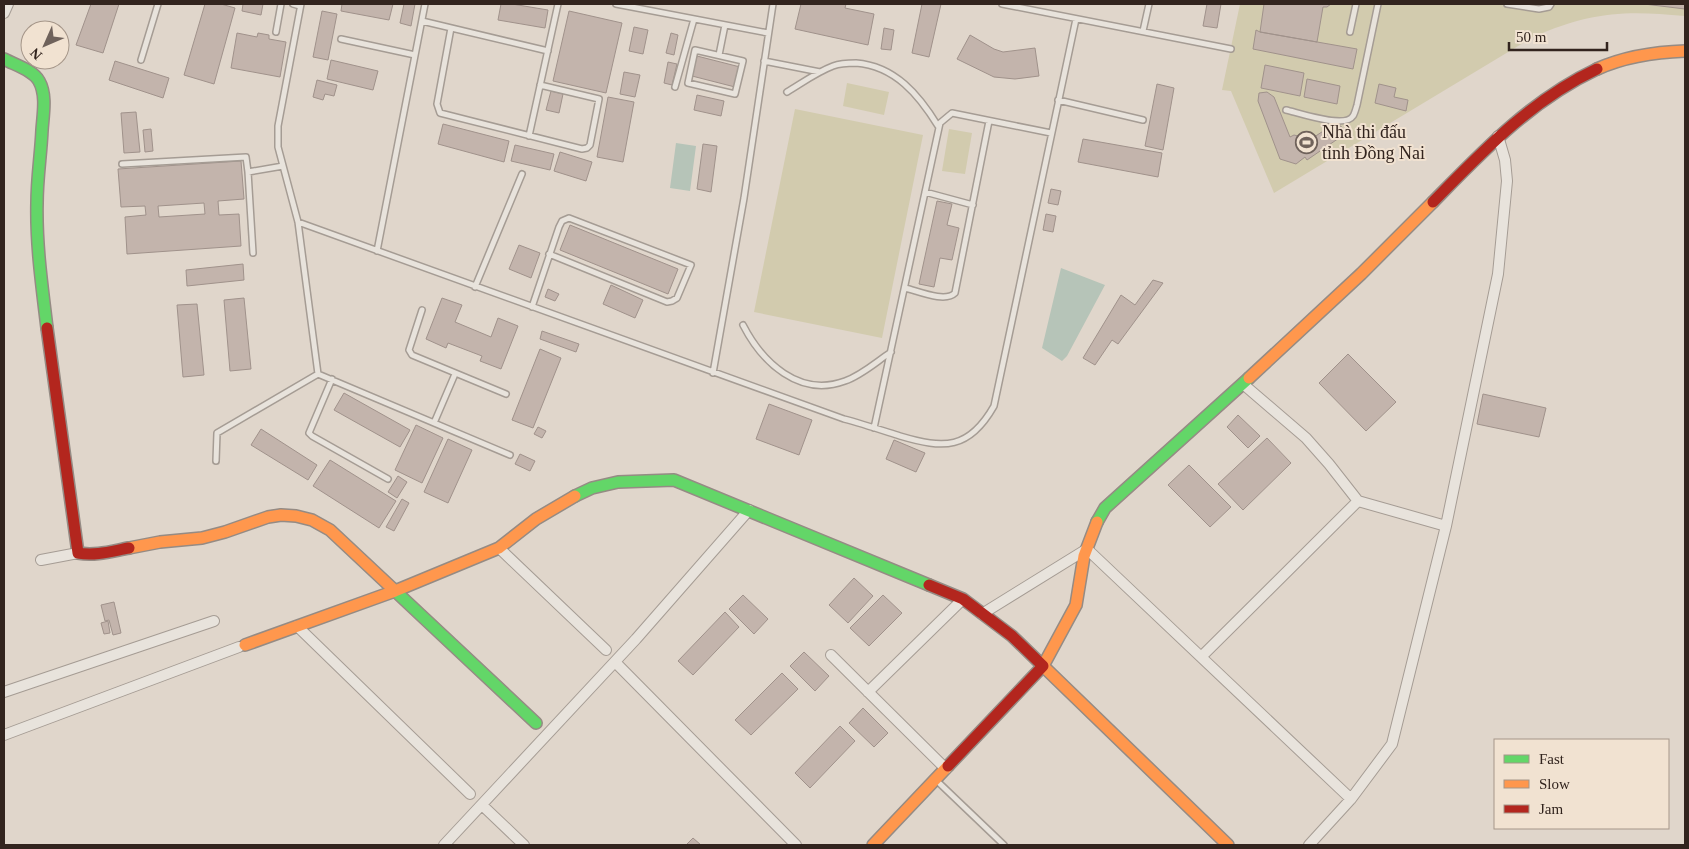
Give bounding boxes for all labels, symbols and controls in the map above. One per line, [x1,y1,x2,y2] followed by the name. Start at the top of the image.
[20,20,70,70] north arrow
[1509,20,1606,52] scale bar
[1516,29,1547,45] text: 50 m
[27,45,45,63] text: N
[1322,122,1425,163] place label: Nhà thi đấu tỉnh Đồng Nai
[1294,130,1318,154] sports icon: Nhà thi đấu tỉnh Đồng Nai
[1494,739,1669,829] legend
[1539,751,1565,767] text: Fast
[1539,776,1570,792] text: Slow
[1539,801,1563,817] text: Jam

